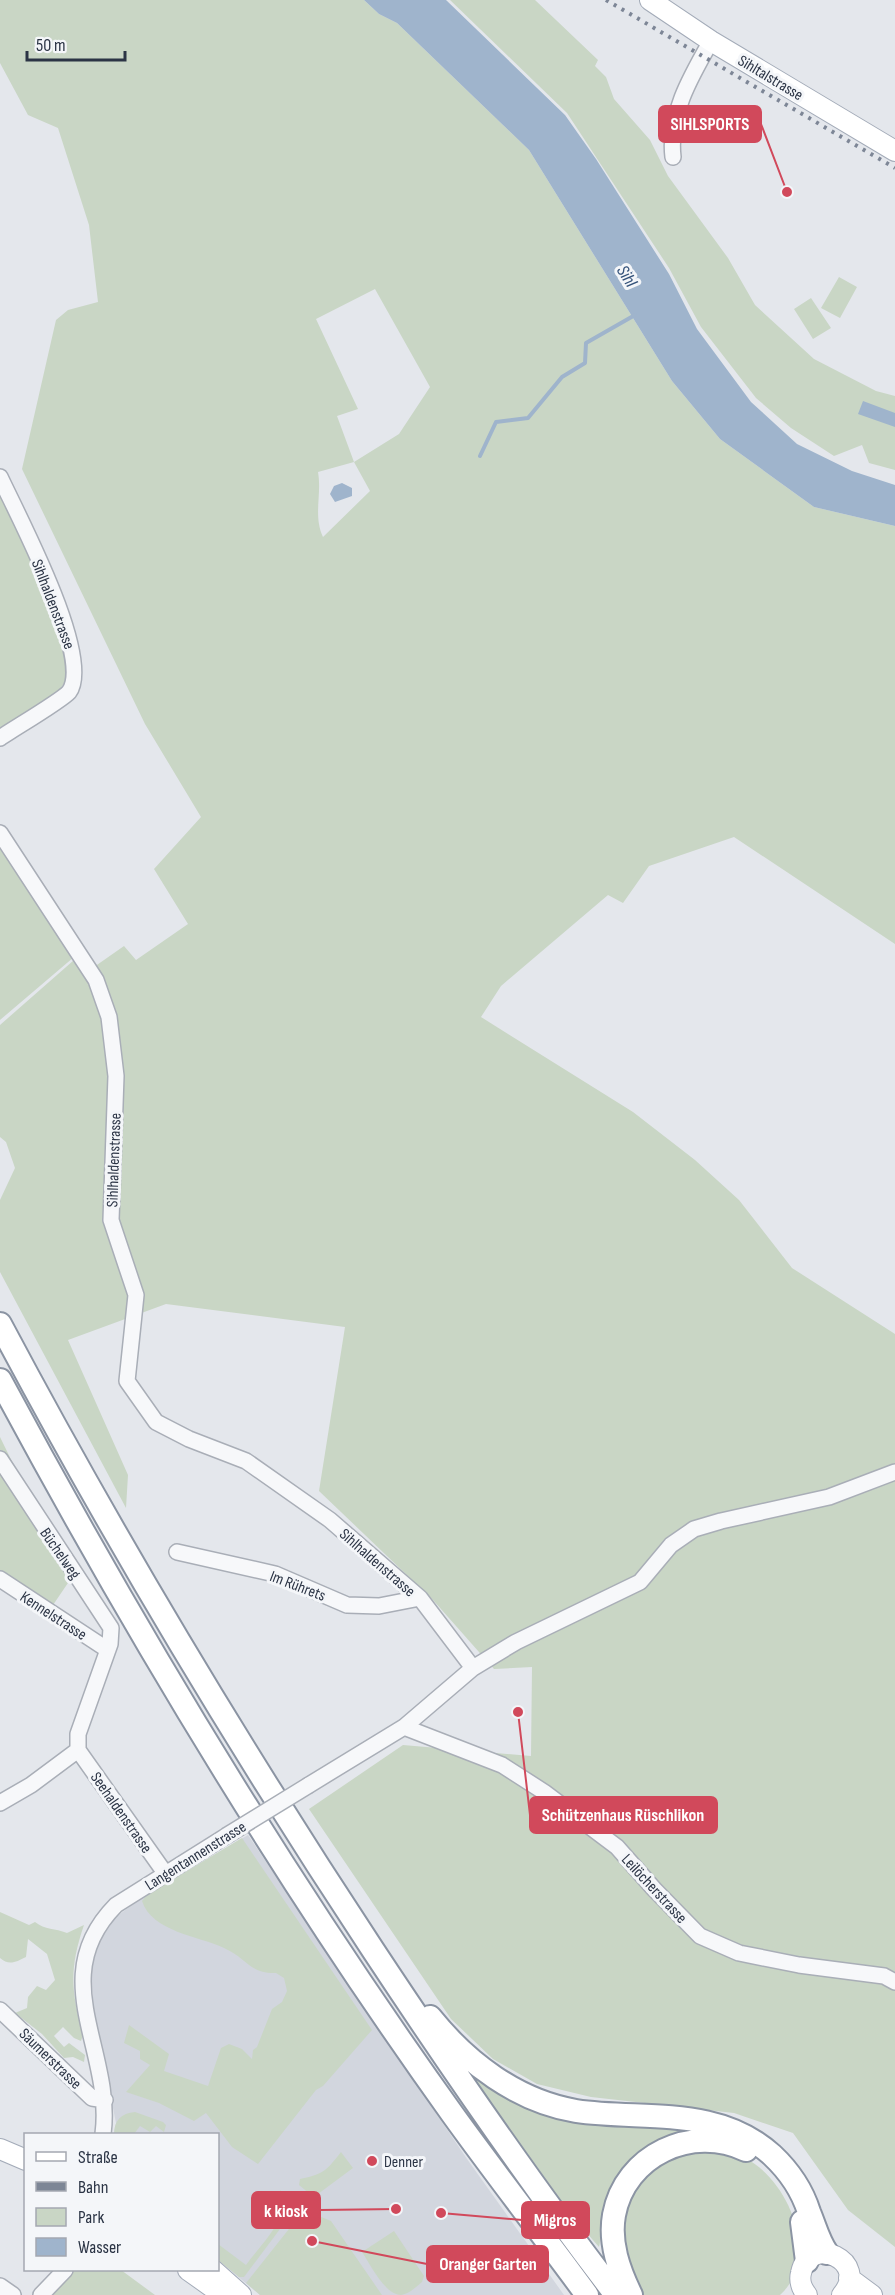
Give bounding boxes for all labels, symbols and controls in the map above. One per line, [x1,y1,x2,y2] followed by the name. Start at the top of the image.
[27,24,124,62] scale bar
[36,35,66,56] text: 50 m
[734,51,806,105] street label: Sihltalstrasse
[659,106,761,142] callout: SIHLSPORTS
[671,114,749,135] text: SIHLSPORTS
[612,262,642,292] water label: Sihl
[27,557,78,652] street label: Sihlhaldenstrasse
[103,1113,126,1208] street label: Sihlhaldenstrasse
[35,1525,84,1583] street label: Büchelweg
[335,1525,419,1601] street label: Sihlhaldenstrasse
[267,1567,328,1606] street label: Im Rührets
[16,1588,90,1645] street label: Kennelstrasse
[86,1769,156,1857] street label: Seehaldenstrasse
[530,1797,717,1833] callout: Schützenhaus Rüschlikon
[542,1805,704,1826] text: Schützenhaus Rüschlikon
[142,1818,250,1895] street label: Langentannenstrasse
[617,1850,691,1928] street label: Leilöcherstrasse
[15,2025,85,2094] street label: Säumerstrasse
[24,2133,219,2271] legend
[78,2147,118,2168] text: Straße
[384,2153,423,2172] place label: Denner
[365,2154,379,2168] marker: Denner
[78,2177,108,2198] text: Bahn
[252,2192,320,2228] callout: k kiosk
[264,2201,308,2222] text: k kiosk
[522,2202,589,2238] callout: Migros
[78,2207,104,2228] text: Park
[534,2210,576,2231] text: Migros
[78,2237,121,2258] text: Wasser
[427,2246,548,2282] callout: Oranger Garten
[439,2254,537,2275] text: Oranger Garten

